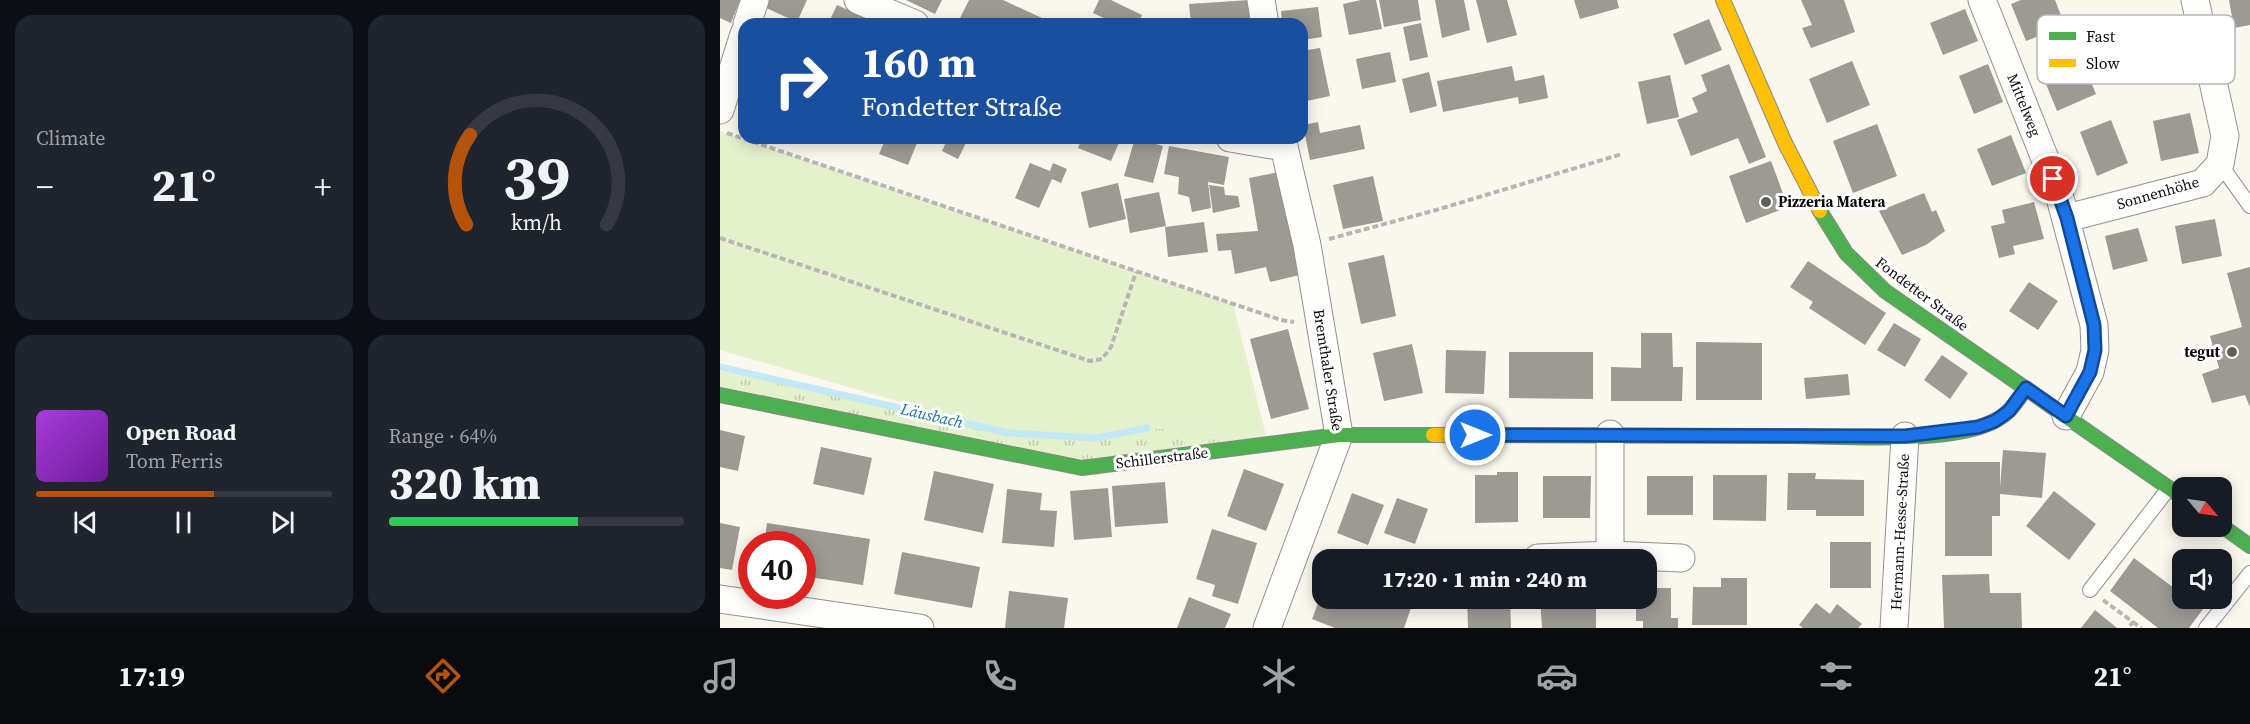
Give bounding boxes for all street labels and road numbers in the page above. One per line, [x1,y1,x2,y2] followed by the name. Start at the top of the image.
[2002,70,2047,140] street label: Mittelweg
[2114,171,2202,214] street label: Sonnenhöhe
[1871,252,1973,336] street label: Fondetter Straße
[1309,308,1349,433] street label: Bremthaler Straße
[1115,441,1210,474] street label: Schillerstraße
[1885,453,1914,611] street label: Hermann-Hesse-Straße

